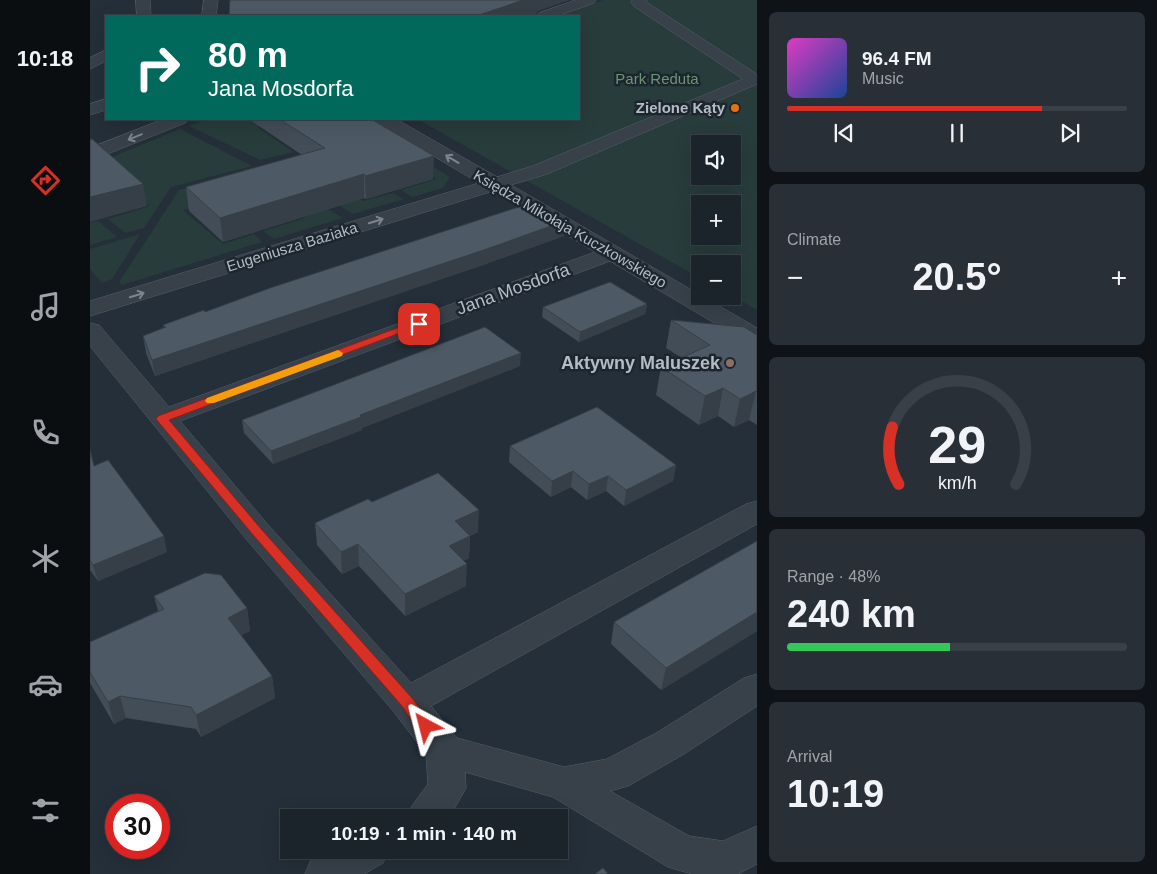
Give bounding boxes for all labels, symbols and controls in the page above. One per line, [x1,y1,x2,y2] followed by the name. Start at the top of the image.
[125,35,190,100] icon: right
[208,35,288,74] text: 80 m
[17,46,73,71] text: 10:18
[862,48,932,69] text: 96.4 FM
[615,70,699,87] park label: Park Reduta
[862,70,904,87] text: Music
[208,76,354,101] text: Jana Mosdorfa
[636,99,726,116] place label: Zielone Kąty
[729,102,741,114] marker: Zielone Kąty
[830,119,858,147] icon: previous
[943,119,971,147] icon: pause
[1056,119,1084,147] icon: next
[127,133,142,142] one-way arrow
[691,135,741,305] map controls
[691,135,741,185] button: sound
[446,154,460,164] one-way arrow
[28,163,63,198] icon: directions
[471,166,670,291] street label: Księdza Mikołaja Kuczkowskiego
[691,195,741,245] button: +
[367,216,383,226] one-way arrow
[224,218,360,275] street label: Eugeniusza Baziaka
[787,231,841,248] text: Climate
[691,255,741,305] button: −
[912,256,1002,298] text: 20.5°
[454,259,573,319] street label: Jana Mosdorfa
[787,262,803,293] text: −
[1111,262,1127,293] text: +
[28,289,63,324] icon: music
[128,290,144,299] one-way arrow
[398,303,440,345] pin
[405,310,433,338] icon: arrive
[561,353,721,373] place label: Aktywny Maluszek
[724,357,736,369] marker: Aktywny Maluszek
[28,415,63,450] icon: phone
[928,416,986,474] text: 29
[938,473,976,493] text: km/h
[28,541,63,576] icon: climate
[787,568,880,585] text: Range · 48%
[787,593,916,635] text: 240 km
[28,667,63,702] icon: car
[399,699,451,751] position arrow
[787,748,832,765] text: Arrival
[787,773,884,815] text: 10:19
[28,793,63,828] icon: filters
[105,794,170,859] speed limit sign: 30
[331,823,517,844] text: 10:19 · 1 min · 140 m

